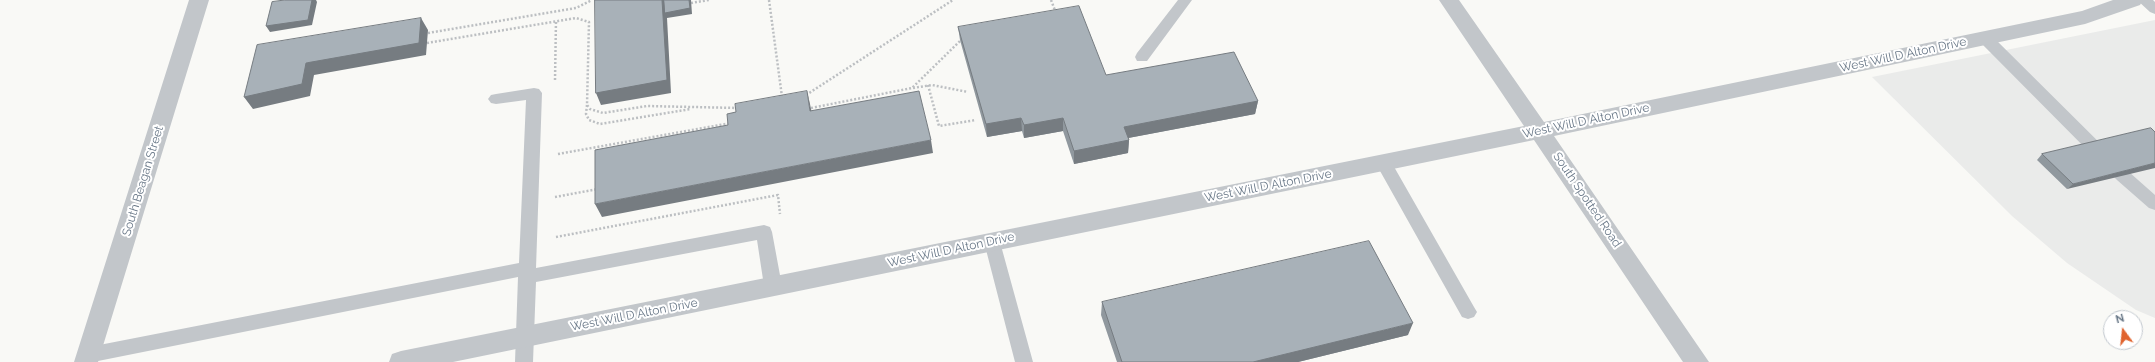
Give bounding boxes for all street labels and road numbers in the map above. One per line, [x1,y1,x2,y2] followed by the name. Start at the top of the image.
[1838,35,1968,75] street label: West Will D Alton Drive
[1521,101,1651,141] street label: West Will D Alton Drive
[119,124,167,238] street label: South Beagan Street
[1550,150,1624,250] street label: South Spotted Road
[1203,167,1333,205] street label: West Will D Alton Drive
[886,230,1016,270] street label: West Will D Alton Drive
[569,296,699,334] street label: West Will D Alton Drive

